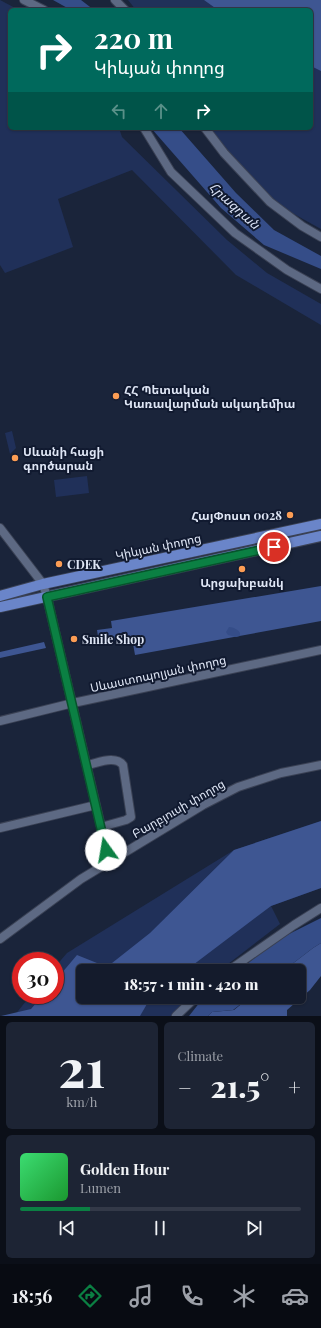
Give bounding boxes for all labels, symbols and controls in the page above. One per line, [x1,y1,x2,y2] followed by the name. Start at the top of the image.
[94,19,173,56] text: 220 m
[28,24,80,76] icon: right
[94,55,225,79] text: Կիևյան փողոց
[108,100,130,122] icon: left
[150,100,172,122] icon: ahead
[192,100,214,122] icon: right
[206,178,265,234] water label: Հրազդան
[124,381,295,411] place label: ՀՀ Պետական Կառավարման ակադեմիա
[111,391,121,401] marker: ՀՀ Պետական Կառավարման ակադեմիա
[23,443,104,473] place label: Սևանի հացի գործարան
[10,453,20,463] marker: Սևանի հացի գործարան
[191,507,282,523] place label: ՀայՓոստ 0028
[285,510,295,520] marker: ՀայՓոստ 0028
[114,529,202,563] street label: Կիևյան փողոց
[257,530,291,564] pin
[263,536,285,558] icon: arrive
[67,556,101,572] place label: CDEK
[54,559,64,569] marker: CDEK
[237,564,247,574] marker: Արցախբանկ
[200,574,284,590] place label: Արցախբանկ
[82,631,144,647] place label: Smile Shop
[69,634,79,644] marker: Smile Shop
[89,651,227,695] street label: Սևաստոպոլյան փողոց
[129,775,227,841] street label: Բարբյուսի փողոց
[85,829,127,871] position arrow
[12,952,64,1004] speed limit sign: 30
[124,974,258,994] text: 18:57 · 1 min · 420 m
[58,1032,105,1101] text: 21
[178,1047,223,1064] text: Climate
[211,1066,269,1106] text: 21.5°
[178,1072,192,1102] text: −
[288,1072,301,1102] text: +
[66,1093,97,1110] text: km/h
[80,1159,169,1179] text: Golden Hour
[80,1179,121,1196] text: Lumen
[56,1217,78,1239] icon: previous
[149,1217,171,1239] icon: pause
[243,1217,265,1239] icon: next
[76,1282,104,1310] icon: directions
[127,1282,155,1310] icon: music
[178,1282,206,1310] icon: phone
[230,1282,258,1310] icon: climate
[281,1282,309,1310] icon: car
[12,1284,52,1308] text: 18:56

